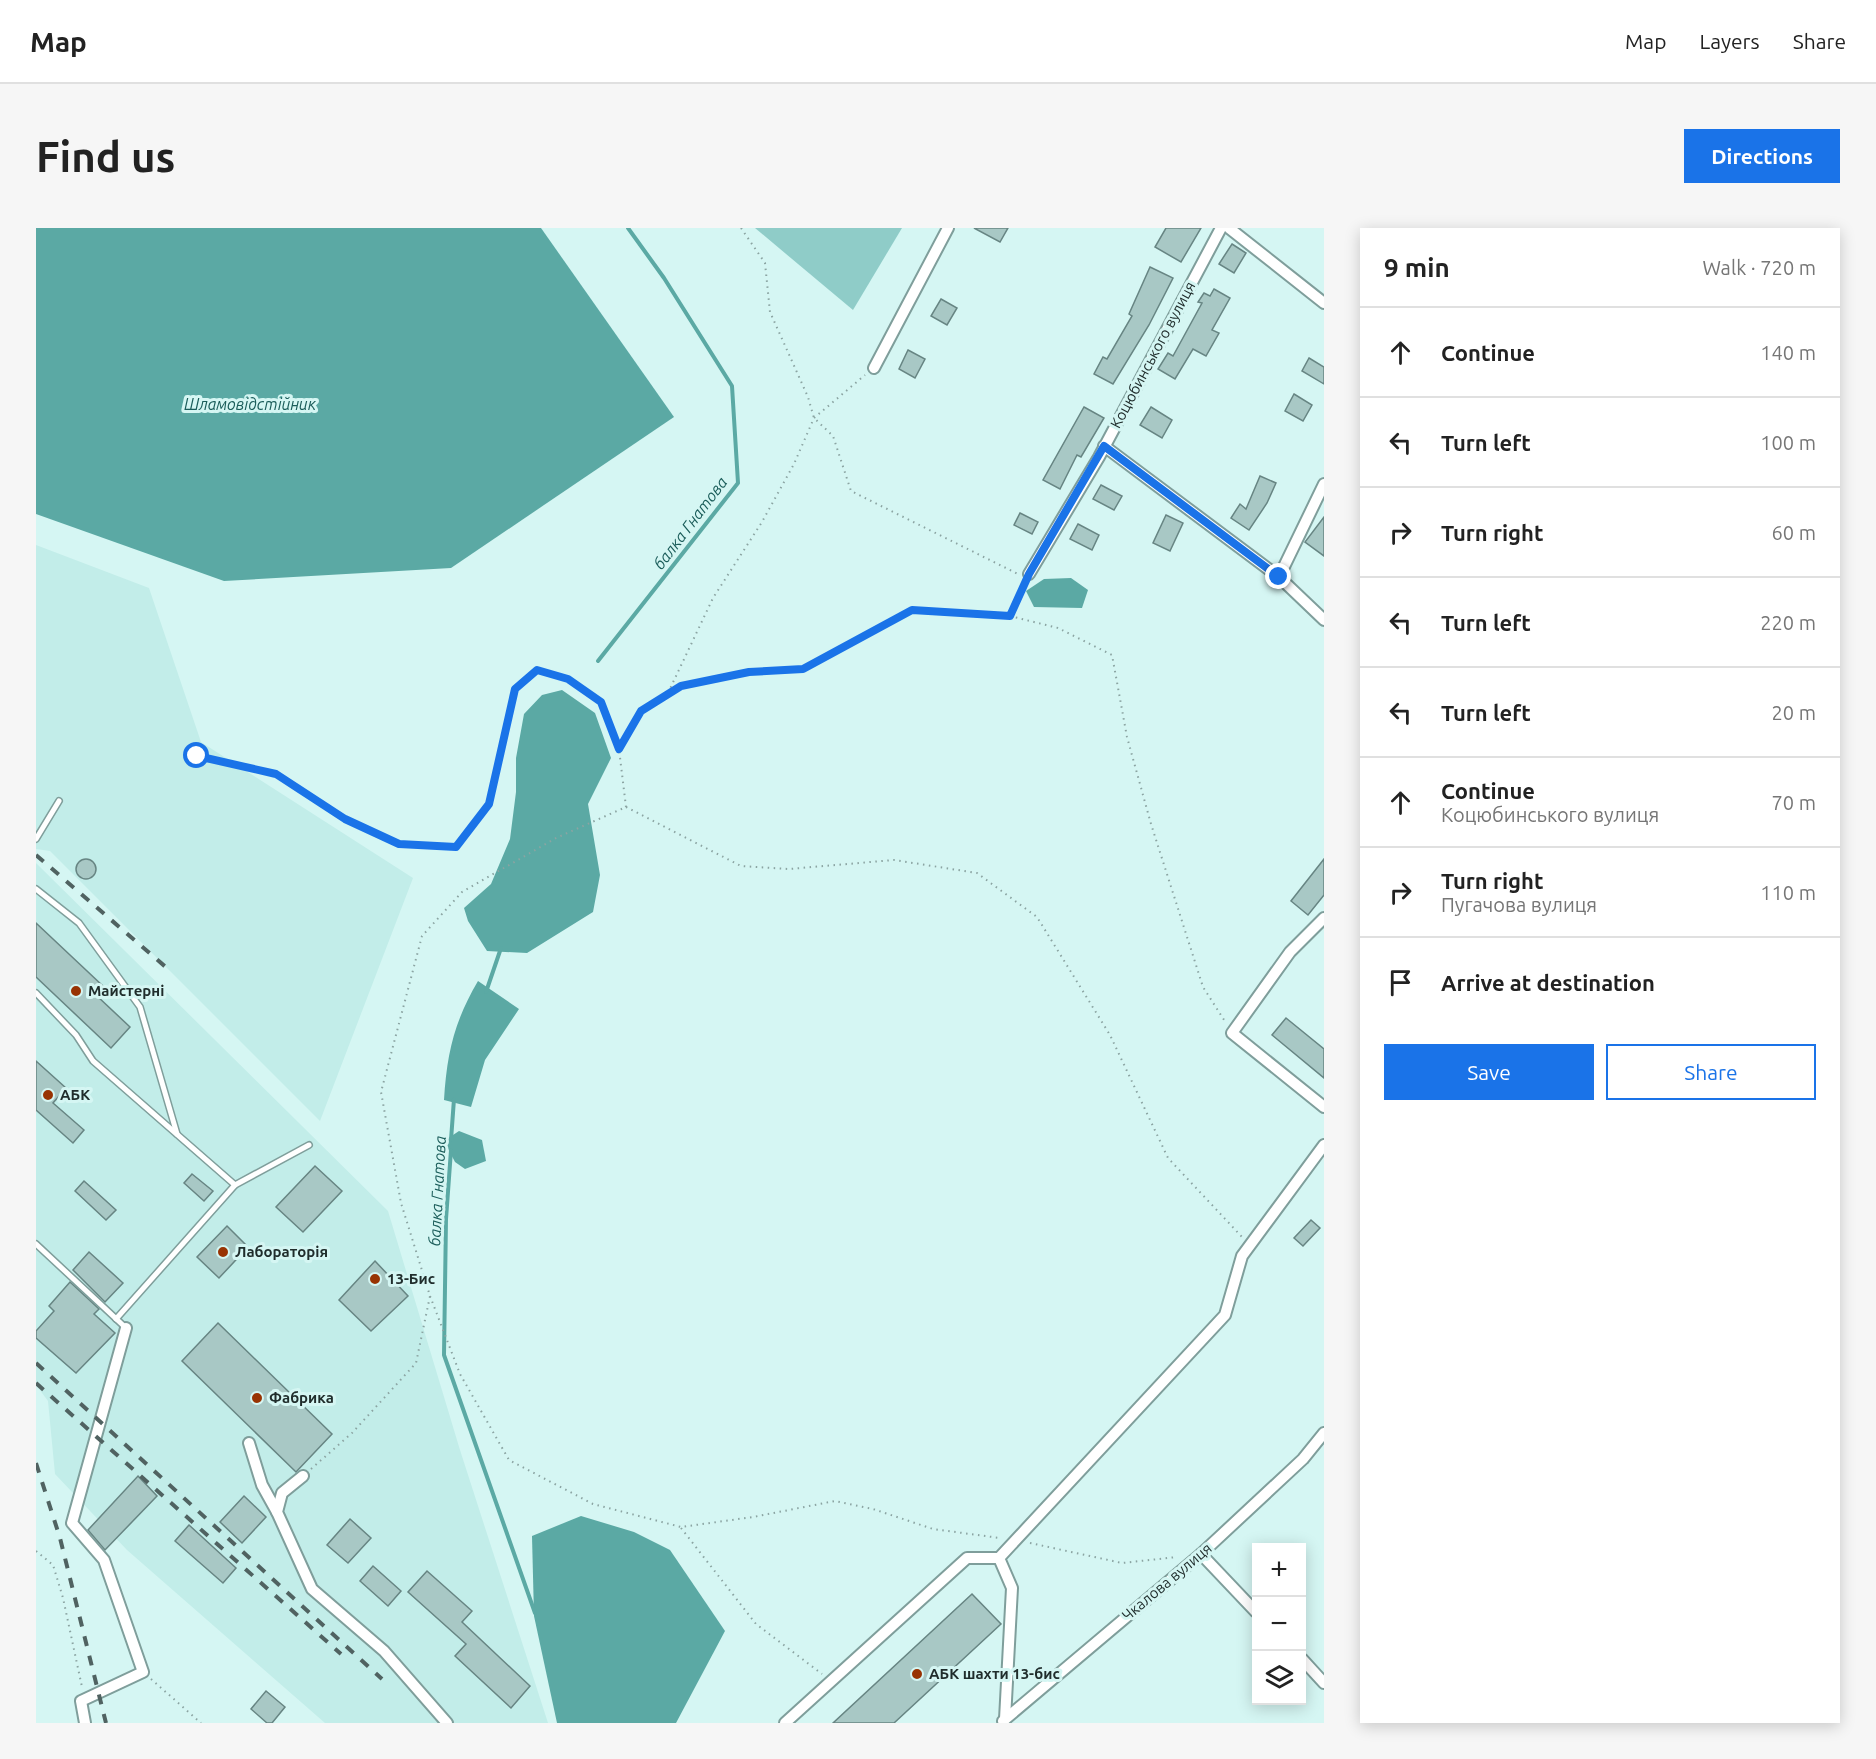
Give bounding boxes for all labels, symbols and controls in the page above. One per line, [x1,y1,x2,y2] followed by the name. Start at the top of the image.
[30,26,87,57] text: Map
[1625,29,1666,53] text: Map
[1699,29,1760,53] text: Layers
[1793,29,1846,53] text: Share
[1684,129,1840,183] button: Directions
[36,133,175,180] text: Find us
[1384,253,1450,282] text: 9 min
[1703,256,1816,279] text: Walk · 720 m
[1107,279,1198,431] street label: Коцюбинського вулиця
[1384,336,1417,369] icon: ahead
[1441,340,1535,365] text: Continue
[1760,341,1816,364] text: 140 m
[184,395,317,413] water label: Шламовідстійник
[1384,426,1417,459] icon: left
[1441,430,1531,455] text: Turn left
[1760,431,1816,454] text: 100 m
[650,473,731,573] water label: балка Гнатова
[1384,516,1417,549] icon: right
[1441,520,1543,545] text: Turn right
[1772,521,1816,544] text: 60 m
[1265,563,1291,589] route end
[1384,606,1417,639] icon: left
[1441,610,1531,635] text: Turn left
[1760,611,1816,634] text: 220 m
[1384,696,1417,729] icon: left
[1441,700,1531,725] text: Turn left
[1772,701,1816,724] text: 20 m
[183,742,209,768] route start
[1441,778,1535,803] text: Continue
[1384,786,1417,819] icon: ahead
[1772,791,1816,814] text: 70 m
[1441,803,1659,826] text: Коцюбинського вулиця
[1441,868,1543,893] text: Turn right
[1384,876,1417,909] icon: right
[1760,881,1816,904] text: 110 m
[1441,893,1597,916] text: Пугачова вулиця
[1384,966,1417,999] icon: arrive
[1441,970,1655,995] text: Arrive at destination
[88,982,164,999] place label: Майстерні
[69,984,83,998] marker: Майстерні
[1384,1044,1594,1100] button: Save
[1606,1044,1816,1100] button: Share
[60,1086,90,1103] place label: АБК
[41,1088,55,1102] marker: АБК
[425,1135,449,1247] water label: балка Гнатова
[235,1243,328,1260] place label: Лабораторія
[216,1245,230,1259] marker: Лабораторія
[387,1270,435,1287] place label: 13-Бис
[368,1272,382,1286] marker: 13-Бис
[269,1389,334,1406] place label: Фабрика
[250,1391,264,1405] marker: Фабрика
[1119,1539,1215,1624] street label: Чкалова вулиця
[1252,1543,1306,1705] map controls
[1252,1543,1306,1597] button: +
[1252,1597,1306,1651] button: −
[1252,1651,1306,1705] button: layers
[929,1665,1060,1682] place label: АБК шахти 13-бис
[910,1667,924,1681] marker: АБК шахти 13-бис

